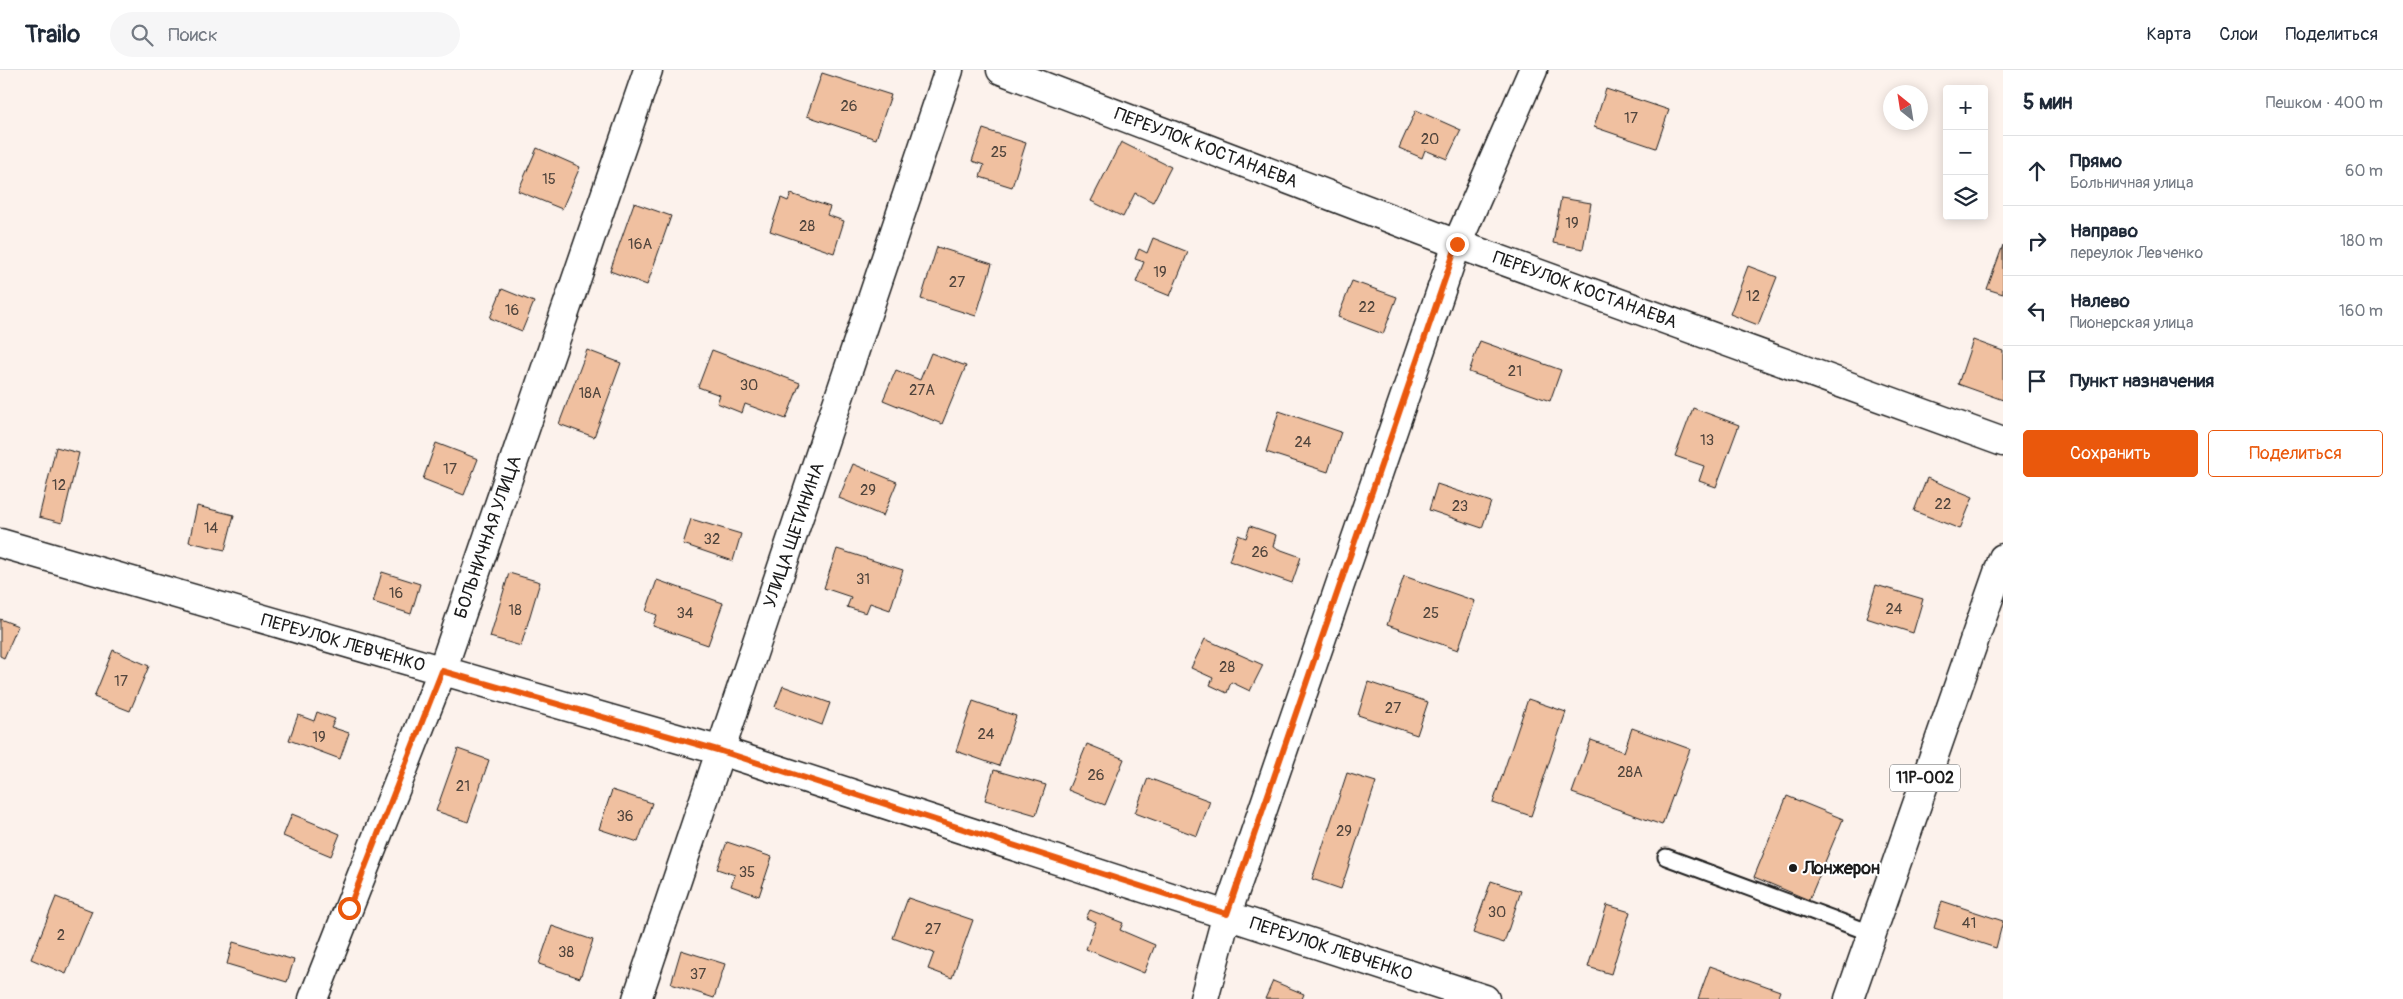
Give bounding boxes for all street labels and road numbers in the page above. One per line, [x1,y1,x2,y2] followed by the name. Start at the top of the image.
[1111,102,1301,194] street label: ПЕРЕУЛОК КОСТАНАЕВА
[1490,246,1681,334] street label: ПЕРЕУЛОК КОСТАНАЕВА
[449,452,527,622] street label: БОЛЬНИЧНАЯ УЛИЦА
[758,459,830,611] street label: УЛИЦА ЩЕТИНИНА
[258,609,428,677] street label: ПЕРЕУЛОК ЛЕВЧЕНКО
[1890,764,1960,791] road number: 11Р-002
[1247,912,1415,986] street label: ПЕРЕУЛОК ЛЕВЧЕНКО

